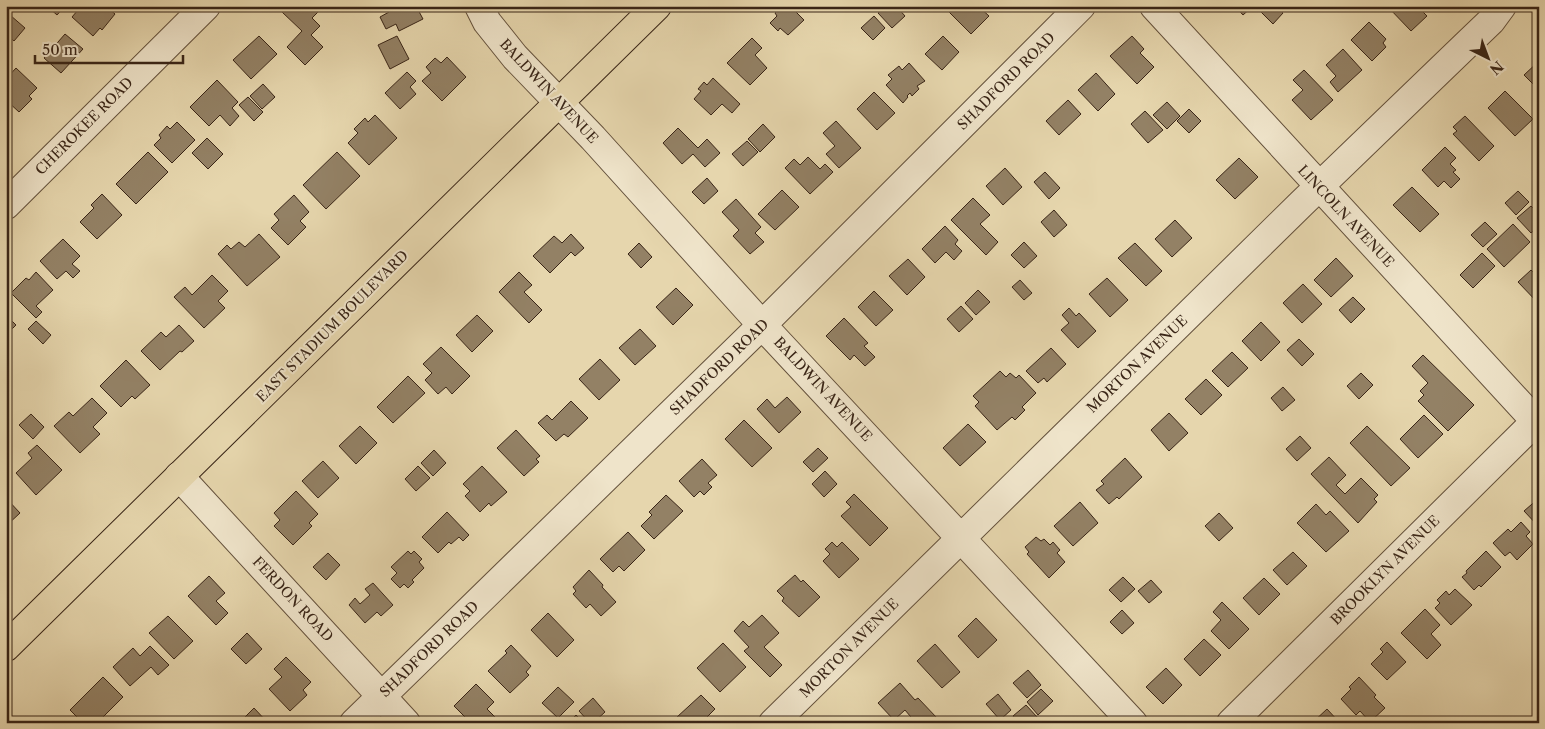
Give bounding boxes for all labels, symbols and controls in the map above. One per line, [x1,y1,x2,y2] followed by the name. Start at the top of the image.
[953,28,1059,134] street label: SHADFORD ROAD
[35,32,182,64] scale bar
[1462,32,1512,82] north arrow
[496,35,602,147] street label: BALDWIN AVENUE
[42,40,78,59] text: 50 m
[1486,57,1507,78] text: N
[31,73,137,179] street label: CHEROKEE ROAD
[1294,161,1398,271] street label: LINCOLN AVENUE
[252,246,412,406] street label: EAST STADIUM BOULEVARD
[1083,311,1191,417] street label: MORTON AVENUE
[666,315,772,419] street label: SHADFORD ROAD
[770,333,876,445] street label: BALDWIN AVENUE
[1326,511,1444,629] street label: BROOKLYN AVENUE
[249,553,337,645] street label: FERDON ROAD
[796,595,902,701] street label: MORTON AVENUE
[376,597,482,701] street label: SHADFORD ROAD

